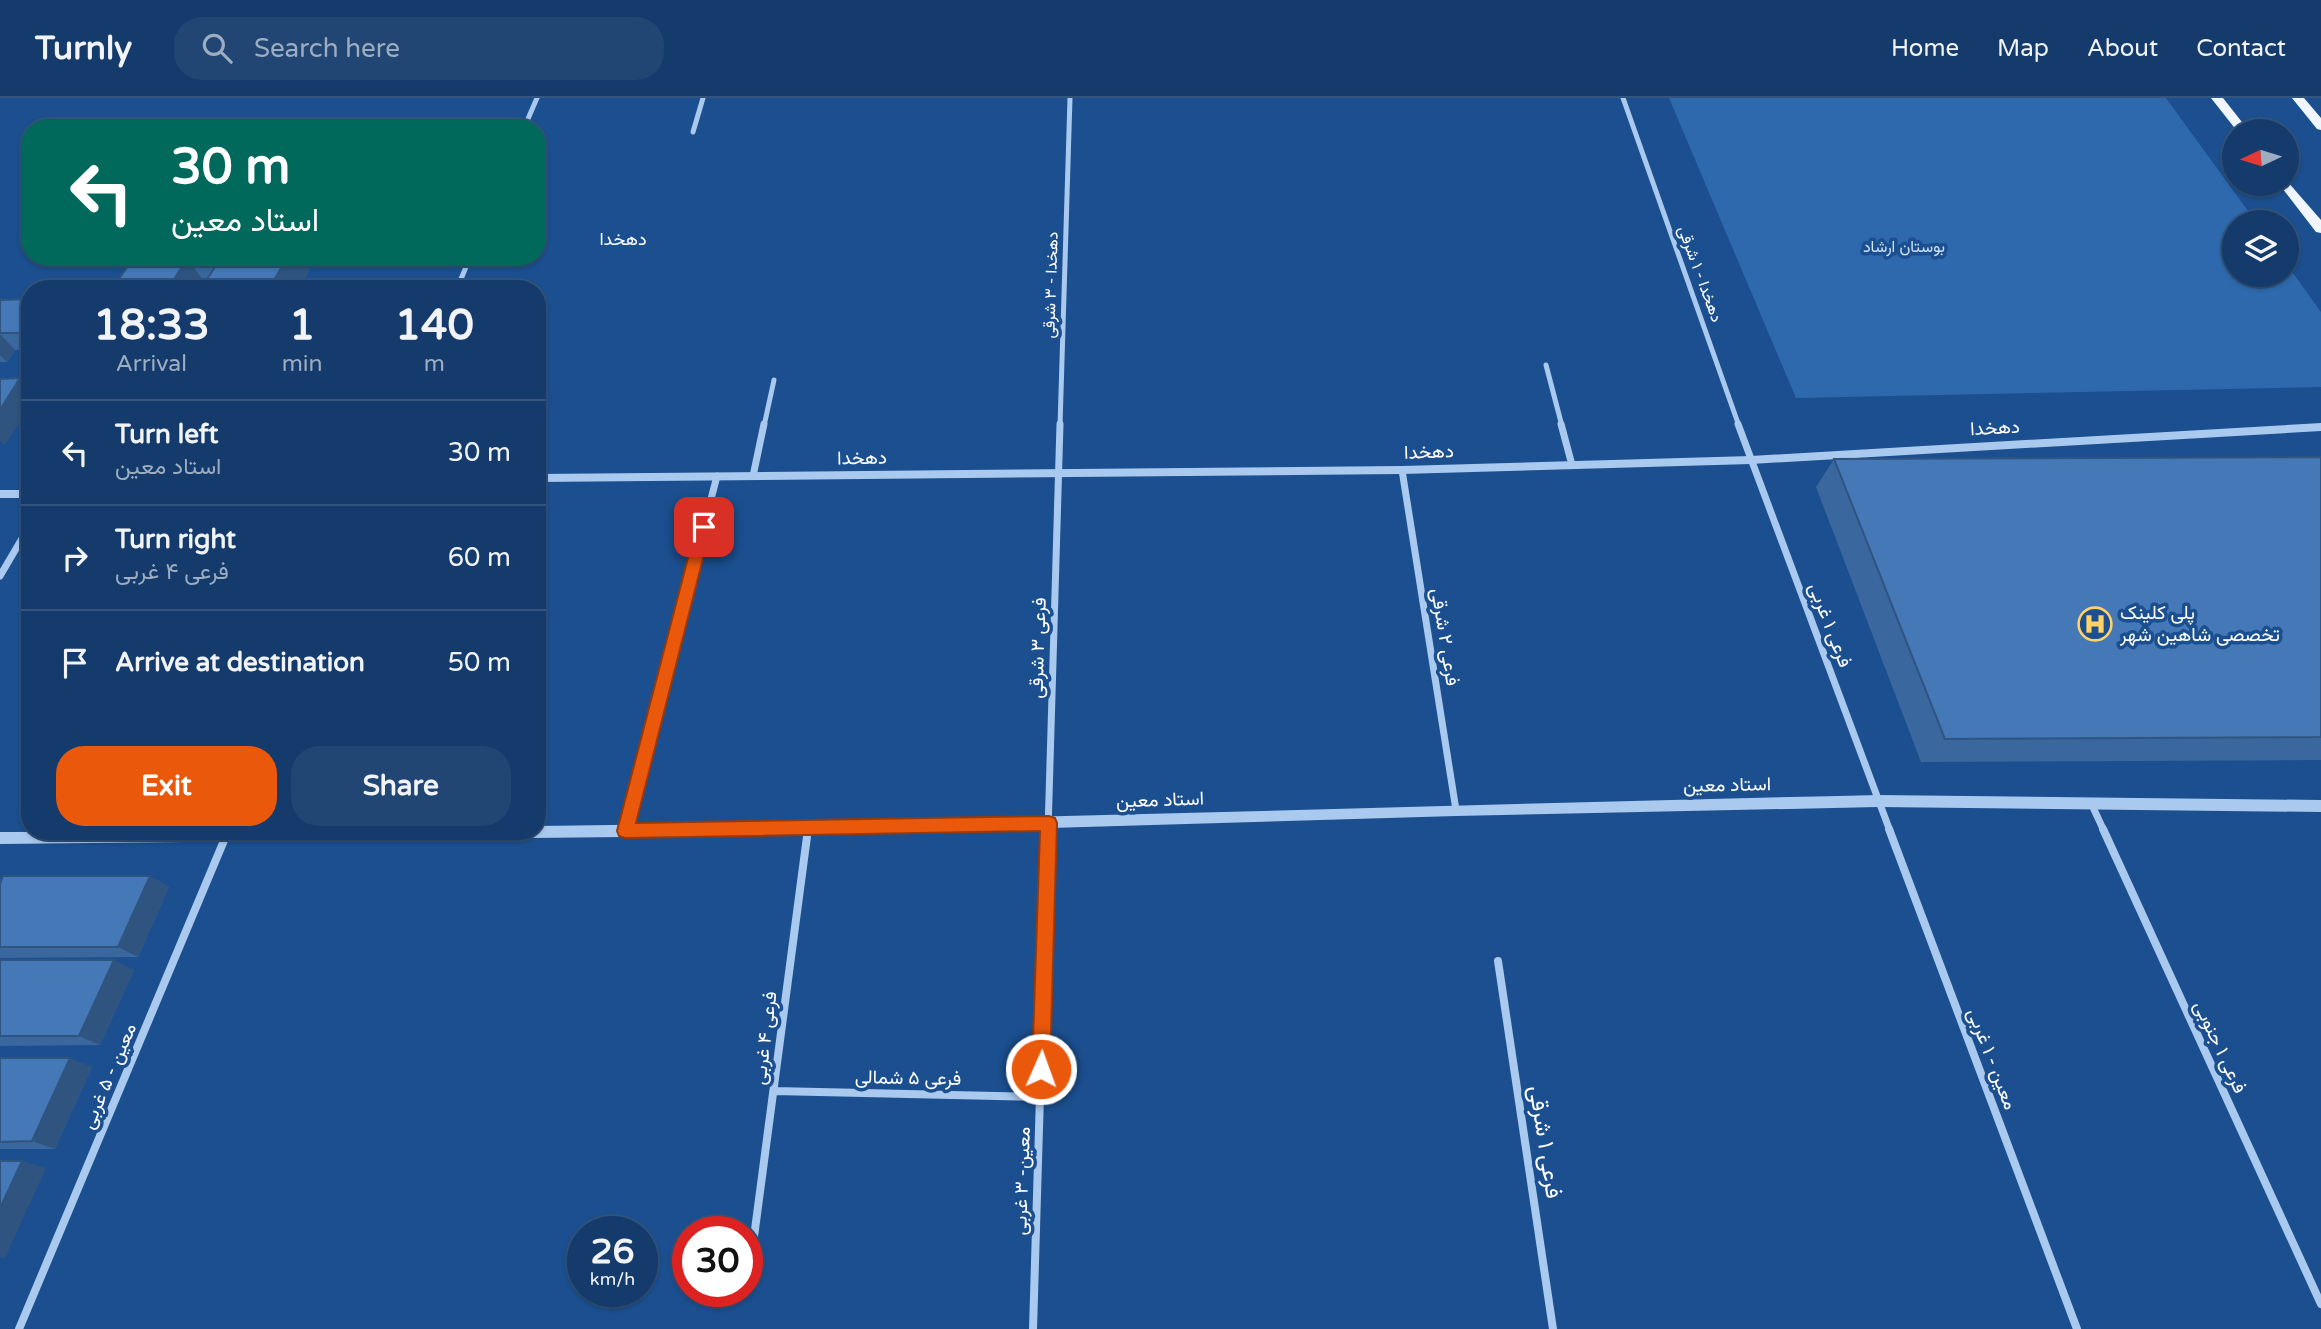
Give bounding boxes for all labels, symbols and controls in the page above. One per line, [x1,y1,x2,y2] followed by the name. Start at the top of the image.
[174,17,664,80] search box
[35,29,132,68] text: Turnly
[198,29,236,67] icon: search
[254,33,400,64] text: Search here
[1891,34,1959,63] text: Home
[1997,34,2049,63] text: Map
[2087,34,2158,63] text: About
[2196,34,2286,63] text: Contact
[2222,119,2300,196] north arrow
[2222,119,2299,287] map controls
[171,138,290,197] text: 30 m
[56,147,147,238] icon: left
[171,202,319,240] text: استاد معین
[2222,210,2299,287] button: layers
[1673,223,1727,325] street label: دهخدا - ۱ شرقی
[599,228,647,250] district label: دهخدا
[1039,231,1063,339] street label: دهخدا - ۳ شرقی
[1863,237,1945,257] park label: بوستان ارشاد
[93,300,210,351] text: 18:33
[289,300,315,351] text: 1
[395,300,474,351] text: 140
[116,350,187,378] text: Arrival
[282,350,323,378] text: min
[424,350,445,378] text: m
[1970,416,2020,440] street label: دهخدا
[115,419,218,450] text: Turn left
[56,434,94,472] icon: left
[448,437,511,468] text: 30 m
[1404,440,1454,464] street label: دهخدا
[837,447,887,469] street label: دهخدا
[115,453,221,481] text: استاد معین
[674,497,734,557] pin
[685,508,723,546] icon: arrive
[115,524,236,555] text: Turn right
[56,539,94,577] icon: right
[448,542,511,573] text: 60 m
[115,558,229,586] text: فرعی ۴ غربی
[1804,580,1856,670] street label: فرعی ۱ غربی
[1426,587,1464,687] street label: فرعی ۲ شرقی
[1025,597,1051,699] street label: فرعی ۳ شرقی
[2119,602,2280,646] place label: پلی کلینک تخصصی شاهین شهر
[2076,605,2114,643] hospital icon: پلی کلینک تخصصی شاهین شهر
[56,644,94,682] icon: arrive
[115,647,365,678] text: Arrive at destination
[448,647,511,678] text: 50 m
[56,746,277,826] button: Exit
[291,746,511,826] button: Share
[1683,773,1771,797] street label: استاد معین
[1116,787,1204,813] street label: استاد معین
[748,990,782,1086] street label: فرعی ۴ غربی
[2189,997,2251,1097] street label: فرعی ۱ جنوبی
[1963,1005,2021,1113] street label: معین - ۱ غربی
[77,1020,141,1132] street label: معین - ۵ غربی
[1004,1032,1078,1106] position arrow
[855,1066,961,1090] street label: فرعی ۵ شمالی
[1522,1084,1568,1200] street label: فرعی ۱ شرقی
[1009,1126,1035,1236] street label: معین- ۳ غربی
[672,1216,763,1307] speed limit sign: 30
[591,1231,634,1273] text: 26
[590,1268,635,1290] text: km/h

